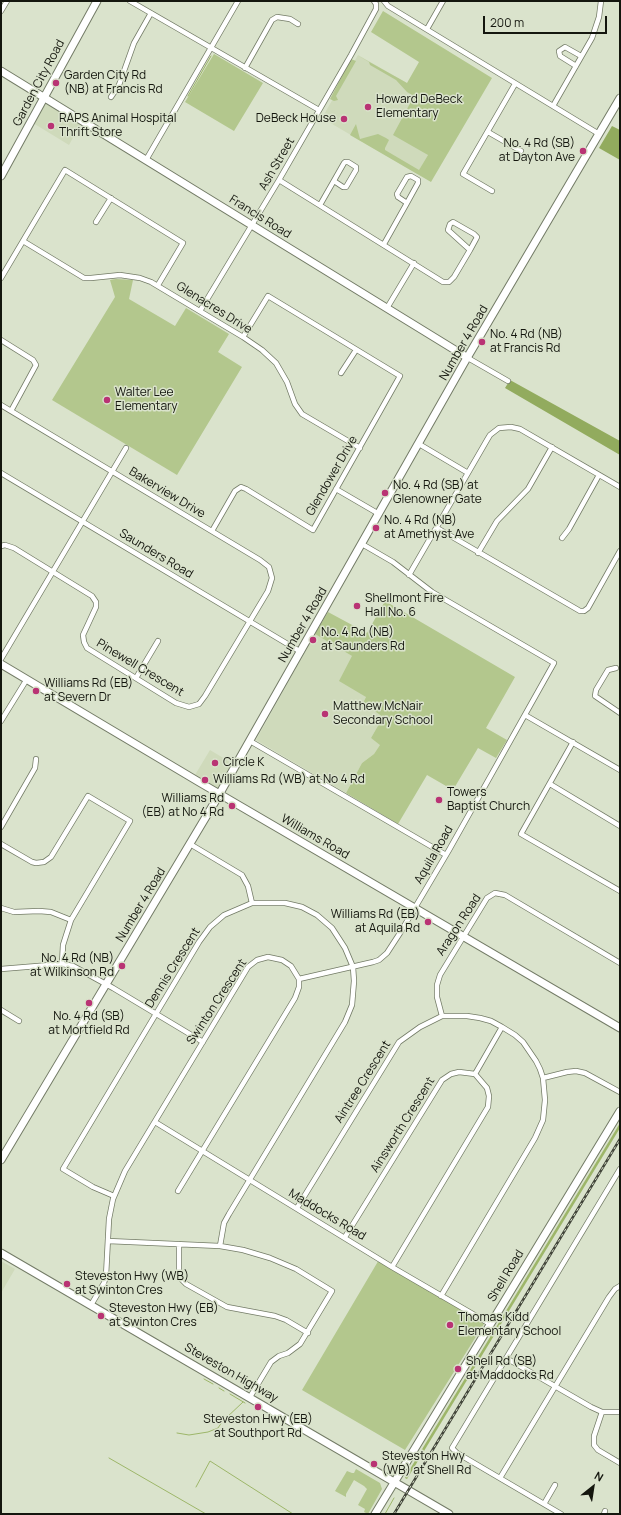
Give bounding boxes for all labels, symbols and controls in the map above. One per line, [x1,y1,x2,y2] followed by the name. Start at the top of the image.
[485,8,609,34] scale bar
[490,14,524,31] text: 200 m
[10,37,68,129] street label: Garden City Road
[64,69,163,97] place label: Garden City Rd (NB) at Francis Rd
[51,78,61,88] marker: Garden City Rd (NB) at Francis Rd
[376,93,462,121] place label: Howard DeBeck Elementary
[363,102,373,112] marker: Howard DeBeck Elementary
[59,112,177,140] place label: RAPS Animal Hospital Thrift Store
[256,112,336,126] place label: DeBeck House
[339,114,349,124] marker: DeBeck House
[46,121,56,131] marker: RAPS Animal Hospital Thrift Store
[256,135,298,193] street label: Ash Street
[499,137,575,165] place label: No. 4 Rd (SB) at Dayton Ave
[578,146,588,156] marker: No. 4 Rd (SB) at Dayton Ave
[226,192,294,242] street label: Francis Road
[174,279,254,337] street label: Glenacres Drive
[437,303,491,383] street label: Number 4 Road
[490,328,563,356] place label: No. 4 Rd (NB) at Francis Rd
[477,337,487,347] marker: No. 4 Rd (NB) at Francis Rd
[115,386,178,414] place label: Walter Lee Elementary
[102,395,112,405] marker: Walter Lee Elementary
[303,433,361,519] street label: Glendower Drive
[126,465,208,521] street label: Bakerview Drive
[393,479,482,507] place label: No. 4 Rd (SB) at Glenowner Gate
[380,488,390,498] marker: No. 4 Rd (SB) at Glenowner Gate
[384,514,474,542] place label: No. 4 Rd (NB) at Amethyst Ave
[371,523,381,533] marker: No. 4 Rd (NB) at Amethyst Ave
[116,526,196,582] street label: Saunders Road
[276,585,330,665] street label: Number 4 Road
[365,592,444,620] place label: Shellmont Fire Hall No. 6
[352,601,362,611] marker: Shellmont Fire Hall No. 6
[321,626,405,654] place label: No. 4 Rd (NB) at Saunders Rd
[308,635,318,645] marker: No. 4 Rd (NB) at Saunders Rd
[94,636,186,700] street label: Pinewell Crescent
[44,677,133,705] place label: Williams Rd (EB) at Severn Dr
[31,686,41,696] marker: Williams Rd (EB) at Severn Dr
[333,700,433,728] place label: Matthew McNair Secondary School
[320,709,330,719] marker: Matthew McNair Secondary School
[223,756,264,770] place label: Circle K
[210,758,220,768] marker: Circle K
[213,773,365,787] place label: Williams Rd (WB) at No 4 Rd
[200,775,210,785] marker: Williams Rd (WB) at No 4 Rd
[447,786,530,814] place label: Towers Baptist Church
[141,792,224,820] place label: Williams Rd (EB) at No 4 Rd
[434,795,444,805] marker: Towers Baptist Church
[227,801,237,811] marker: Williams Rd (EB) at No 4 Rd
[278,812,352,862] street label: Williams Road
[412,823,456,887] street label: Aquila Road
[113,865,169,945] street label: Number 4 Road
[434,892,484,958] street label: Aragon Road
[331,908,420,936] place label: Williams Rd (EB) at Aquila Rd
[423,917,433,927] marker: Williams Rd (EB) at Aquila Rd
[143,925,203,1011] street label: Dennis Crescent
[30,952,114,980] place label: No. 4 Rd (NB) at Wilkinson Rd
[184,957,250,1047] street label: Swinton Crescent
[117,961,127,971] marker: No. 4 Rd (NB) at Wilkinson Rd
[84,998,94,1008] marker: No. 4 Rd (SB) at Mortfield Rd
[48,1010,130,1038] place label: No. 4 Rd (SB) at Mortfield Rd
[332,1038,394,1126] street label: Aintree Crescent
[368,1075,438,1175] street label: Ainsworth Crescent
[286,1186,368,1244] street label: Maddocks Road
[485,1247,527,1305] street label: Shell Road
[75,1270,189,1298] place label: Steveston Hwy (WB) at Swinton Cres
[62,1279,72,1289] marker: Steveston Hwy (WB) at Swinton Cres
[109,1302,219,1330] place label: Steveston Hwy (EB) at Swinton Cres
[96,1311,106,1321] marker: Steveston Hwy (EB) at Swinton Cres
[458,1311,561,1339] place label: Thomas Kidd Elementary School
[445,1320,455,1330] marker: Thomas Kidd Elementary School
[182,1340,280,1406] street label: Steveston Highway
[466,1355,554,1383] place label: Shell Rd (SB) at Maddocks Rd
[453,1364,463,1374] marker: Shell Rd (SB) at Maddocks Rd
[253,1402,263,1412] marker: Steveston Hwy (EB) at Southport Rd
[203,1413,313,1441] place label: Steveston Hwy (EB) at Southport Rd
[382,1450,471,1478] place label: Steveston Hwy (WB) at Shell Rd
[369,1459,379,1469] marker: Steveston Hwy (WB) at Shell Rd
[573,1467,613,1507] north arrow
[592,1468,606,1485] text: N

